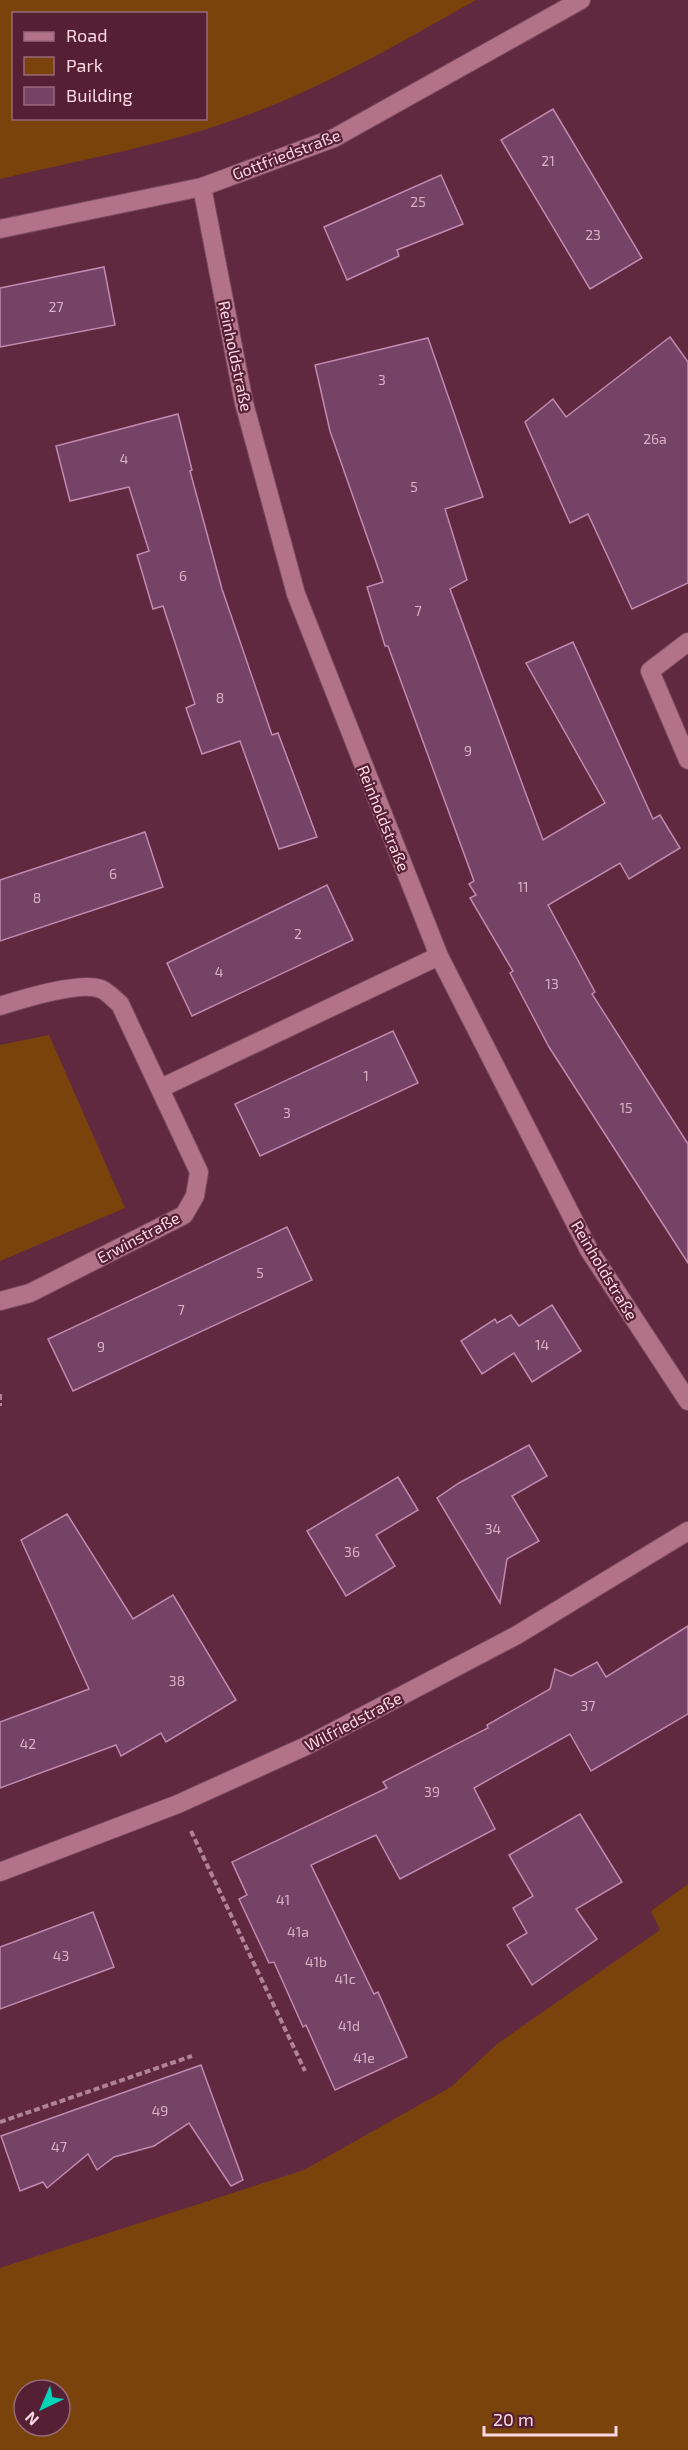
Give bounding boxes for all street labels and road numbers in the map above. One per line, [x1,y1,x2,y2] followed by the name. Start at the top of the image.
[229,125,343,183] street label: Gottfriedstraße
[215,299,257,413] street label: Reinholdstraße
[354,762,414,874] street label: Reinholdstraße
[94,1207,182,1267] street label: Erwinstraße
[568,1217,642,1323] street label: Reinholdstraße
[301,1688,405,1754] street label: Wilfriedstraße

